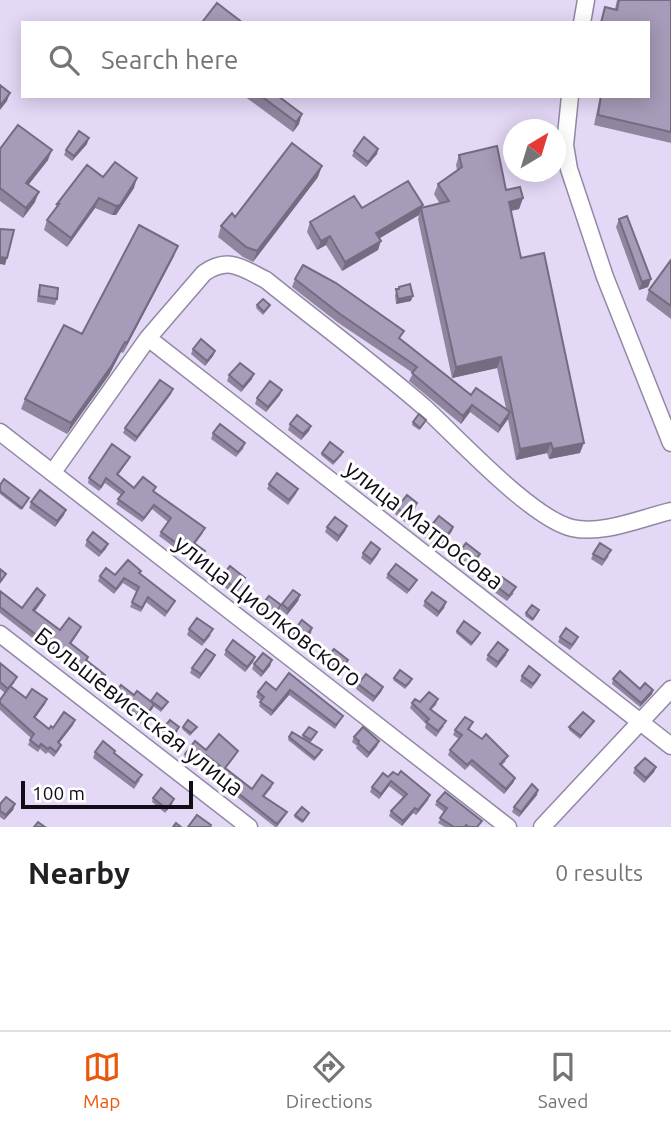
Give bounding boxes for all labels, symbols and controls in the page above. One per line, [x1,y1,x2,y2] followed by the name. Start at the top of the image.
[21,21,650,98] search box
[45,41,83,79] icon: search
[101,45,238,74] text: Search here
[503,119,566,182] north arrow
[340,454,509,595] street label: улица Матросова
[169,529,367,692] street label: улица Циолковского
[30,622,249,802] street label: Большевистская улица
[21,778,192,810] scale bar
[32,782,85,804] text: 100 m
[28,856,130,890] text: Nearby
[555,860,643,885] text: 0 results
[83,1048,121,1112] tab: Map
[286,1048,373,1112] tab: Directions
[538,1048,588,1112] tab: Saved

